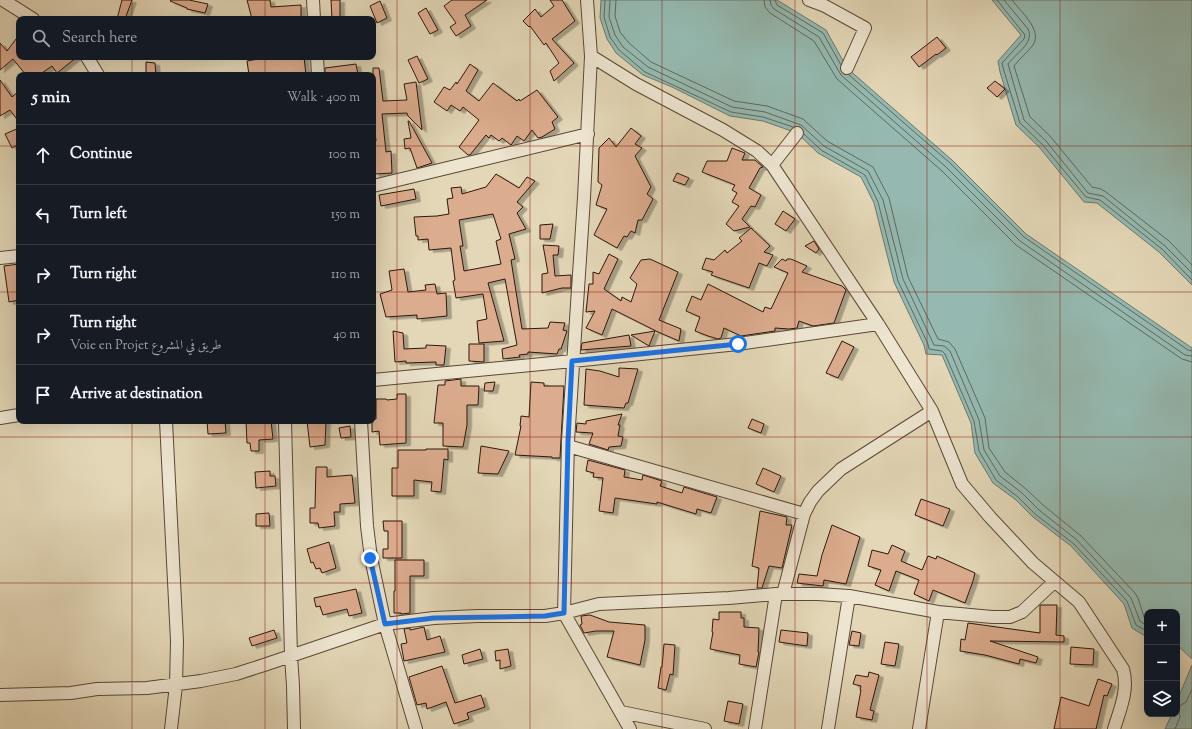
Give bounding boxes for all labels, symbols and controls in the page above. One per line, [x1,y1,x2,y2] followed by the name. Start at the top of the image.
[16,16,376,60] search box
[30,27,52,49] icon: search
[62,28,137,49] text: Search here
[32,86,70,110] text: 5 min
[287,89,360,107] text: Walk · 400 m
[32,144,54,166] icon: ahead
[70,144,132,165] text: Continue
[328,146,360,164] text: 100 m
[32,204,54,226] icon: left
[70,204,127,225] text: Turn left
[331,206,360,224] text: 150 m
[32,264,54,286] icon: right
[70,264,136,285] text: Turn right
[331,266,360,284] text: 110 m
[70,313,136,334] text: Turn right
[32,324,54,346] icon: right
[333,326,360,344] text: 40 m
[729,335,747,353] route start
[70,337,222,355] text: Voie en Projet طريق في المشروع
[32,384,54,406] icon: arrive
[70,384,203,405] text: Arrive at destination
[361,549,379,567] route end
[1144,609,1180,717] map controls
[1144,609,1180,645] button: +
[1144,645,1180,681] button: −
[1144,681,1180,717] button: layers

